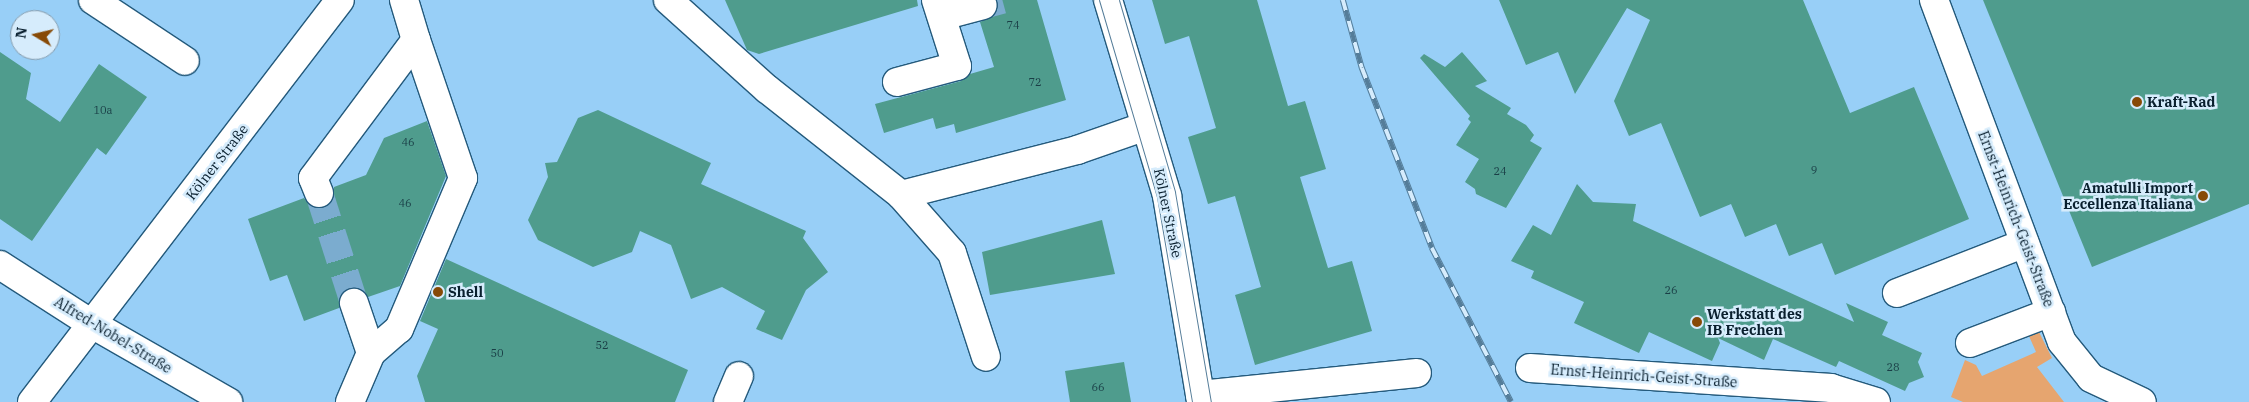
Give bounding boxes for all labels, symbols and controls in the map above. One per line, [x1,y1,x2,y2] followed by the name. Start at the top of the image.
[10,10,60,60] north arrow
[1006,18,1020,32] house number: 74
[11,26,31,40] text: N
[1028,75,1042,89] house number: 72
[2147,94,2215,110] place label: Kraft-Rad
[2131,96,2143,108] marker: Kraft-Rad
[93,103,113,117] house number: 10a
[182,121,252,203] street label: Kölner Straße
[1975,129,2057,309] street label: Ernst-Heinrich-Geist-Straße
[401,135,415,149] house number: 46
[1811,163,1817,177] house number: 9
[1493,164,1507,178] house number: 24
[1150,167,1186,259] street label: Kölner Straße
[2063,180,2193,212] place label: Amatulli Import Eccellenza Italiana
[2197,190,2209,202] marker: Amatulli Import Eccellenza Italiana
[398,196,412,210] house number: 46
[1664,283,1678,297] house number: 26
[448,284,483,300] place label: Shell
[432,286,444,298] marker: Shell
[51,293,175,377] street label: Alfred-Nobel-Straße
[1707,306,1802,338] place label: Werkstatt des IB Frechen
[1691,316,1703,328] marker: Werkstatt des IB Frechen
[595,338,609,352] house number: 52
[490,346,504,360] house number: 50
[1886,360,1900,374] house number: 28
[1550,361,1738,391] street label: Ernst-Heinrich-Geist-Straße
[1091,380,1105,394] house number: 66

